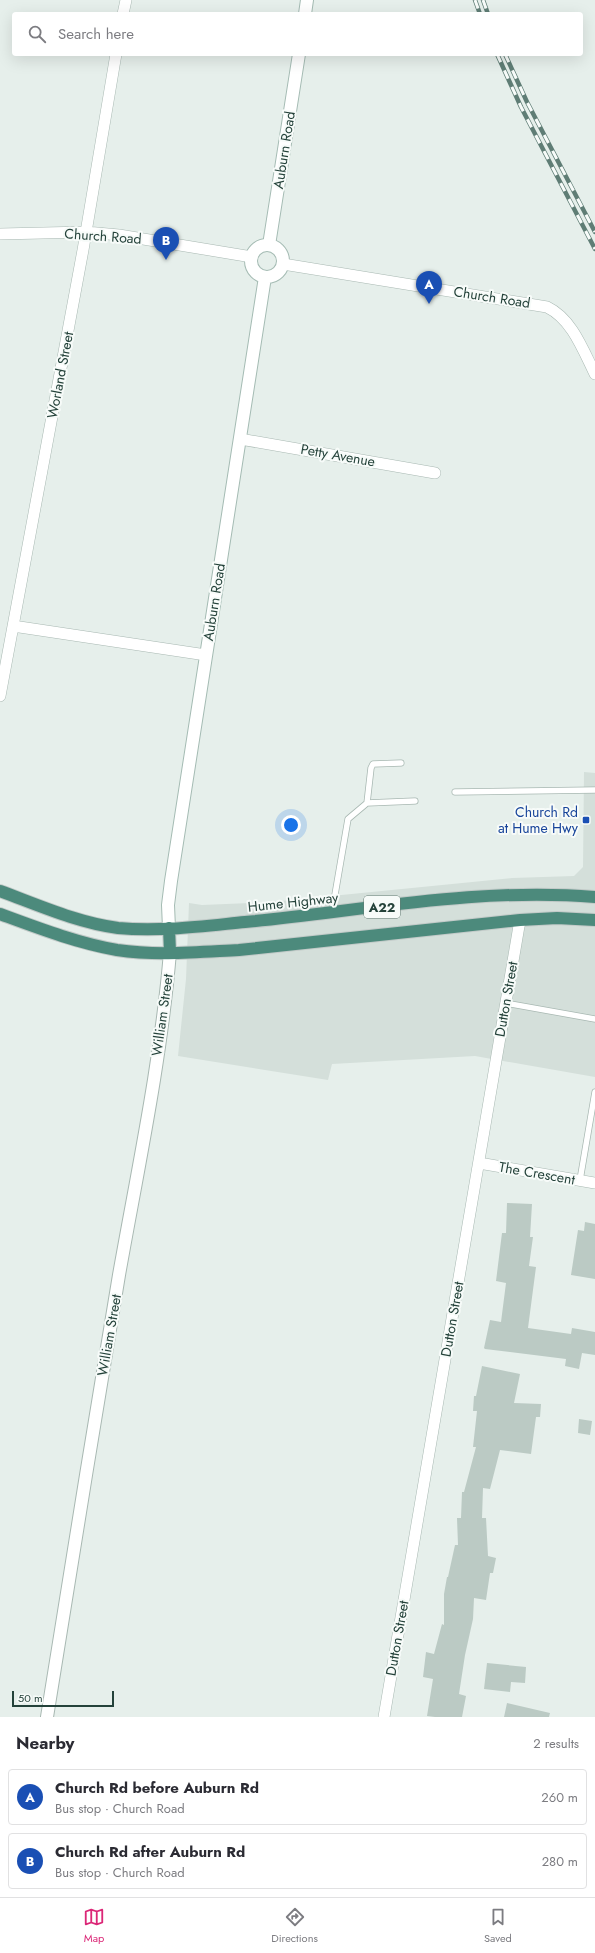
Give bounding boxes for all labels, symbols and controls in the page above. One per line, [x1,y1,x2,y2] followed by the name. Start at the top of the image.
[12,12,583,56] search box
[26,23,48,45] icon: search
[58,23,134,45] text: Search here
[268,110,300,190] street label: Auburn Road
[64,223,142,249] street label: Church Road
[153,227,179,260] pin: B
[416,271,442,304] pin: A
[452,281,532,313] street label: Church Road
[42,329,78,420] street label: Worland Street
[299,439,377,471] street label: Petty Avenue
[198,562,230,642] street label: Auburn Road
[498,802,579,838] place label: Church Rd at Hume Hwy
[281,815,301,835] your location
[581,815,591,825] marker: Church Rd at Hume Hwy
[247,887,340,917] street label: Hume Highway
[364,896,400,918] road number: A22
[490,959,523,1038] street label: Dutton Street
[146,972,178,1057] street label: William Street
[497,1156,577,1190] street label: The Crescent
[436,1279,469,1358] street label: Dutton Street
[92,1292,126,1378] street label: William Street
[381,1598,414,1677] street label: Dutton Street
[12,1689,114,1708] scale bar
[18,1690,43,1706] text: 50 m
[16,1731,74,1755] text: Nearby
[533,1734,579,1753] text: 2 results
[55,1777,259,1799] text: Church Rd before Auburn Rd
[25,1788,35,1807] text: A
[541,1788,578,1807] text: 260 m
[55,1799,185,1818] text: Bus stop · Church Road
[55,1841,245,1863] text: Church Rd after Auburn Rd
[26,1852,34,1871] text: B
[542,1852,578,1871] text: 280 m
[55,1863,185,1882] text: Bus stop · Church Road
[83,1906,105,1946] tab: Map
[271,1906,318,1946] tab: Directions
[484,1906,512,1946] tab: Saved

